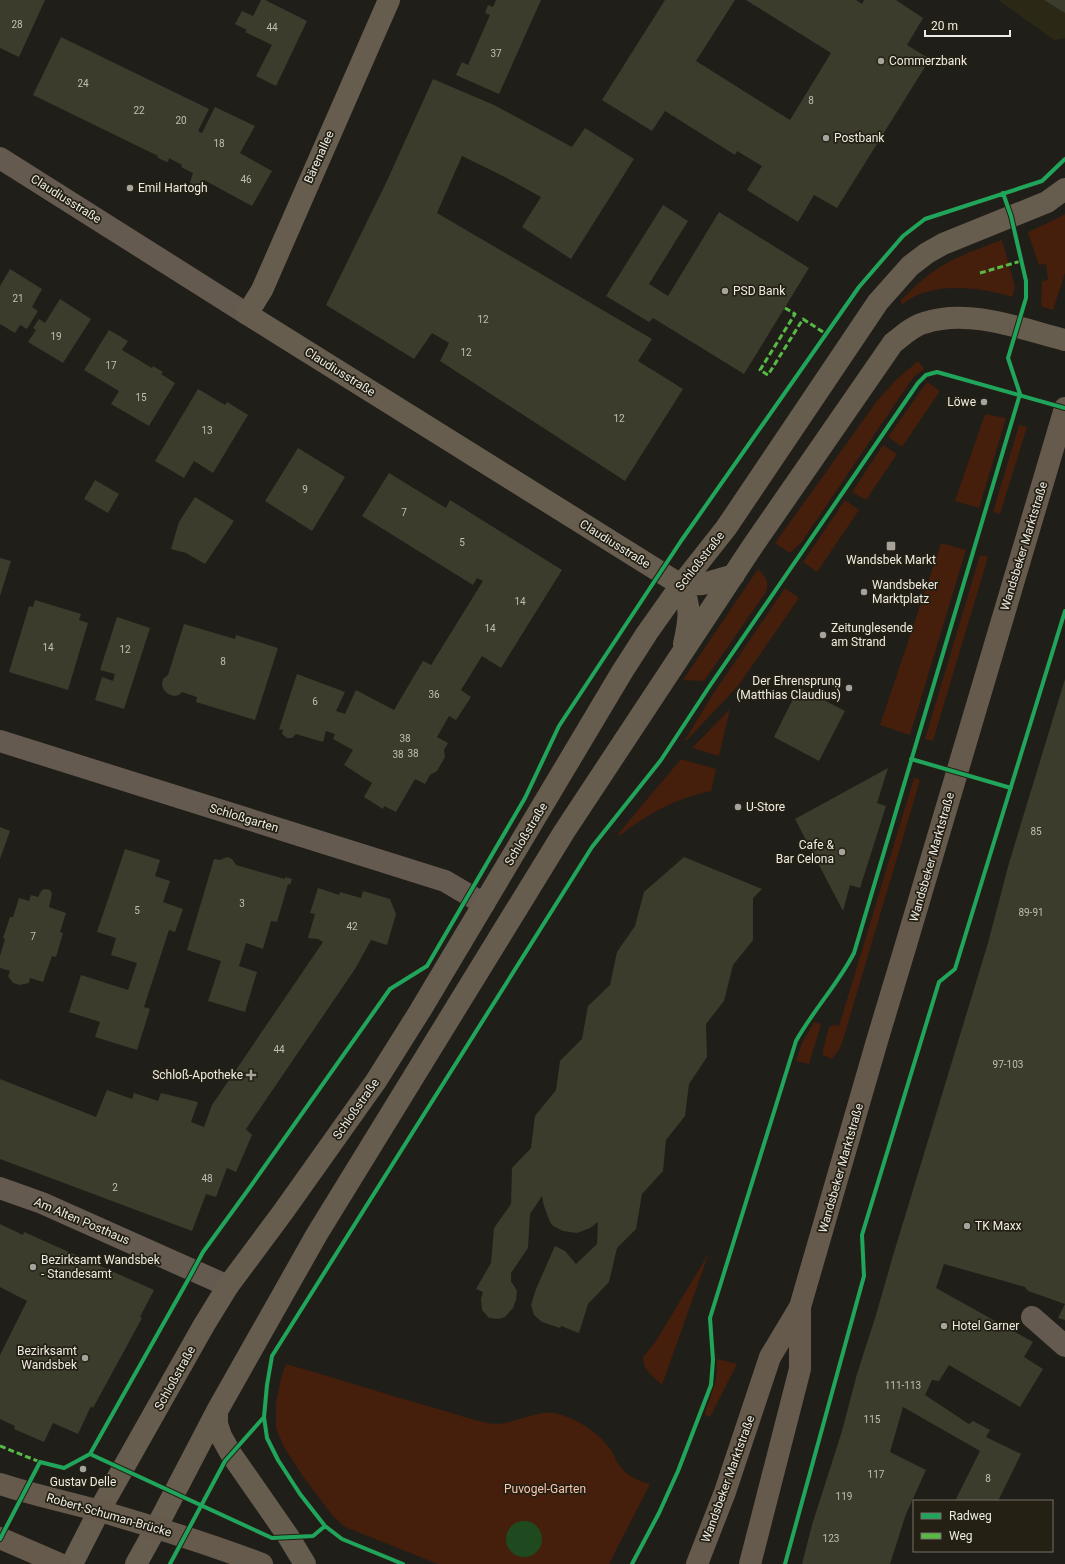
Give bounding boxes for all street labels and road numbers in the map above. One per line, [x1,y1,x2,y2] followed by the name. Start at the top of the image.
[301,129,337,185] street label: Bärenallee
[28,172,104,226] street label: Claudiusstraße
[302,345,378,399] street label: Claudiusstraße
[998,480,1050,612] street label: Wandsbeker Marktstraße
[577,517,653,571] street label: Claudiusstraße
[673,529,727,593] street label: Schloßstraße
[907,791,957,923] street label: Wandsbeker Marktstraße
[502,800,550,868] street label: Schloßstraße
[208,801,280,835] street label: Schloßgarten
[330,1076,382,1142] street label: Schloßstraße
[816,1102,866,1234] street label: Wandsbeker Marktstraße
[32,1195,132,1247] street label: Am Alten Posthaus
[152,1344,198,1412] street label: Schloßstraße
[698,1414,758,1544] street label: Wandsbeker Marktstraße
[45,1490,173,1540] street label: Robert-Schuman-Brücke

